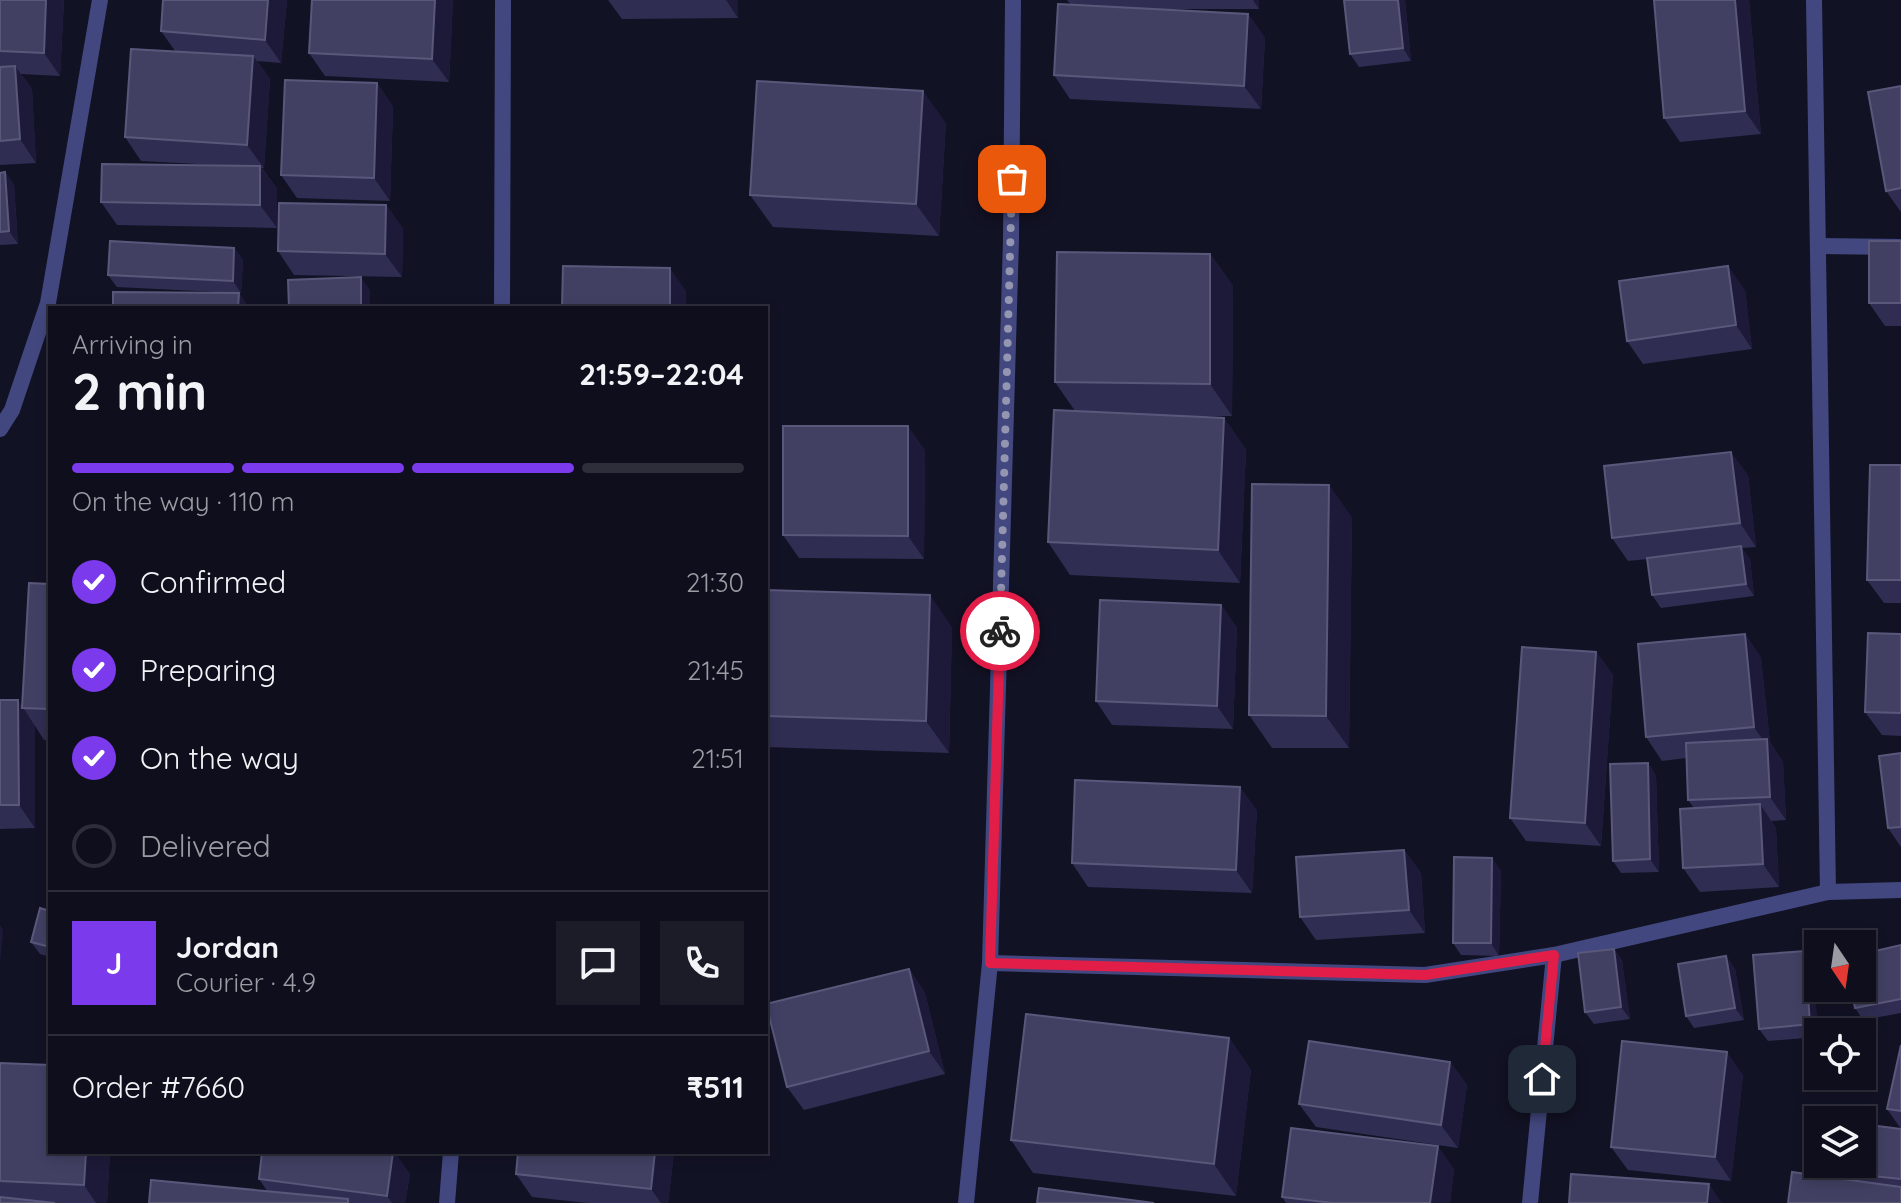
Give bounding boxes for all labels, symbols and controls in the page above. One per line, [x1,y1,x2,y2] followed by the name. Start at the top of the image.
[978,145,1046,213] pin
[990,157,1034,201] icon: bag
[72,328,193,361] text: Arriving in
[579,355,744,393] text: 21:59–22:04
[72,358,207,423] text: 2 min
[72,485,294,518] text: On the way · 110 m
[72,560,116,604] icon: check
[140,563,286,601] text: Confirmed
[686,566,744,599] text: 21:30
[960,591,1040,671] courier
[978,609,1022,653] icon: bike
[72,648,116,692] icon: check
[140,651,276,689] text: Preparing
[687,654,744,687] text: 21:45
[72,736,116,780] icon: check
[140,739,299,777] text: On the way
[691,742,744,775] text: 21:51
[140,827,271,865] text: Delivered
[556,921,640,1005] button: chat
[660,921,744,1005] button: phone
[176,928,279,966] text: Jordan
[1804,930,1876,1002] north arrow
[1804,930,1876,1178] map controls
[106,944,122,982] text: J
[176,966,316,999] text: Courier · 4.9
[1804,1018,1876,1090] button: locate
[1508,1045,1576,1113] pin
[1520,1057,1564,1101] icon: home
[72,1068,245,1106] text: Order #7660
[687,1068,744,1106] text: ₹511
[1804,1106,1876,1178] button: layers

